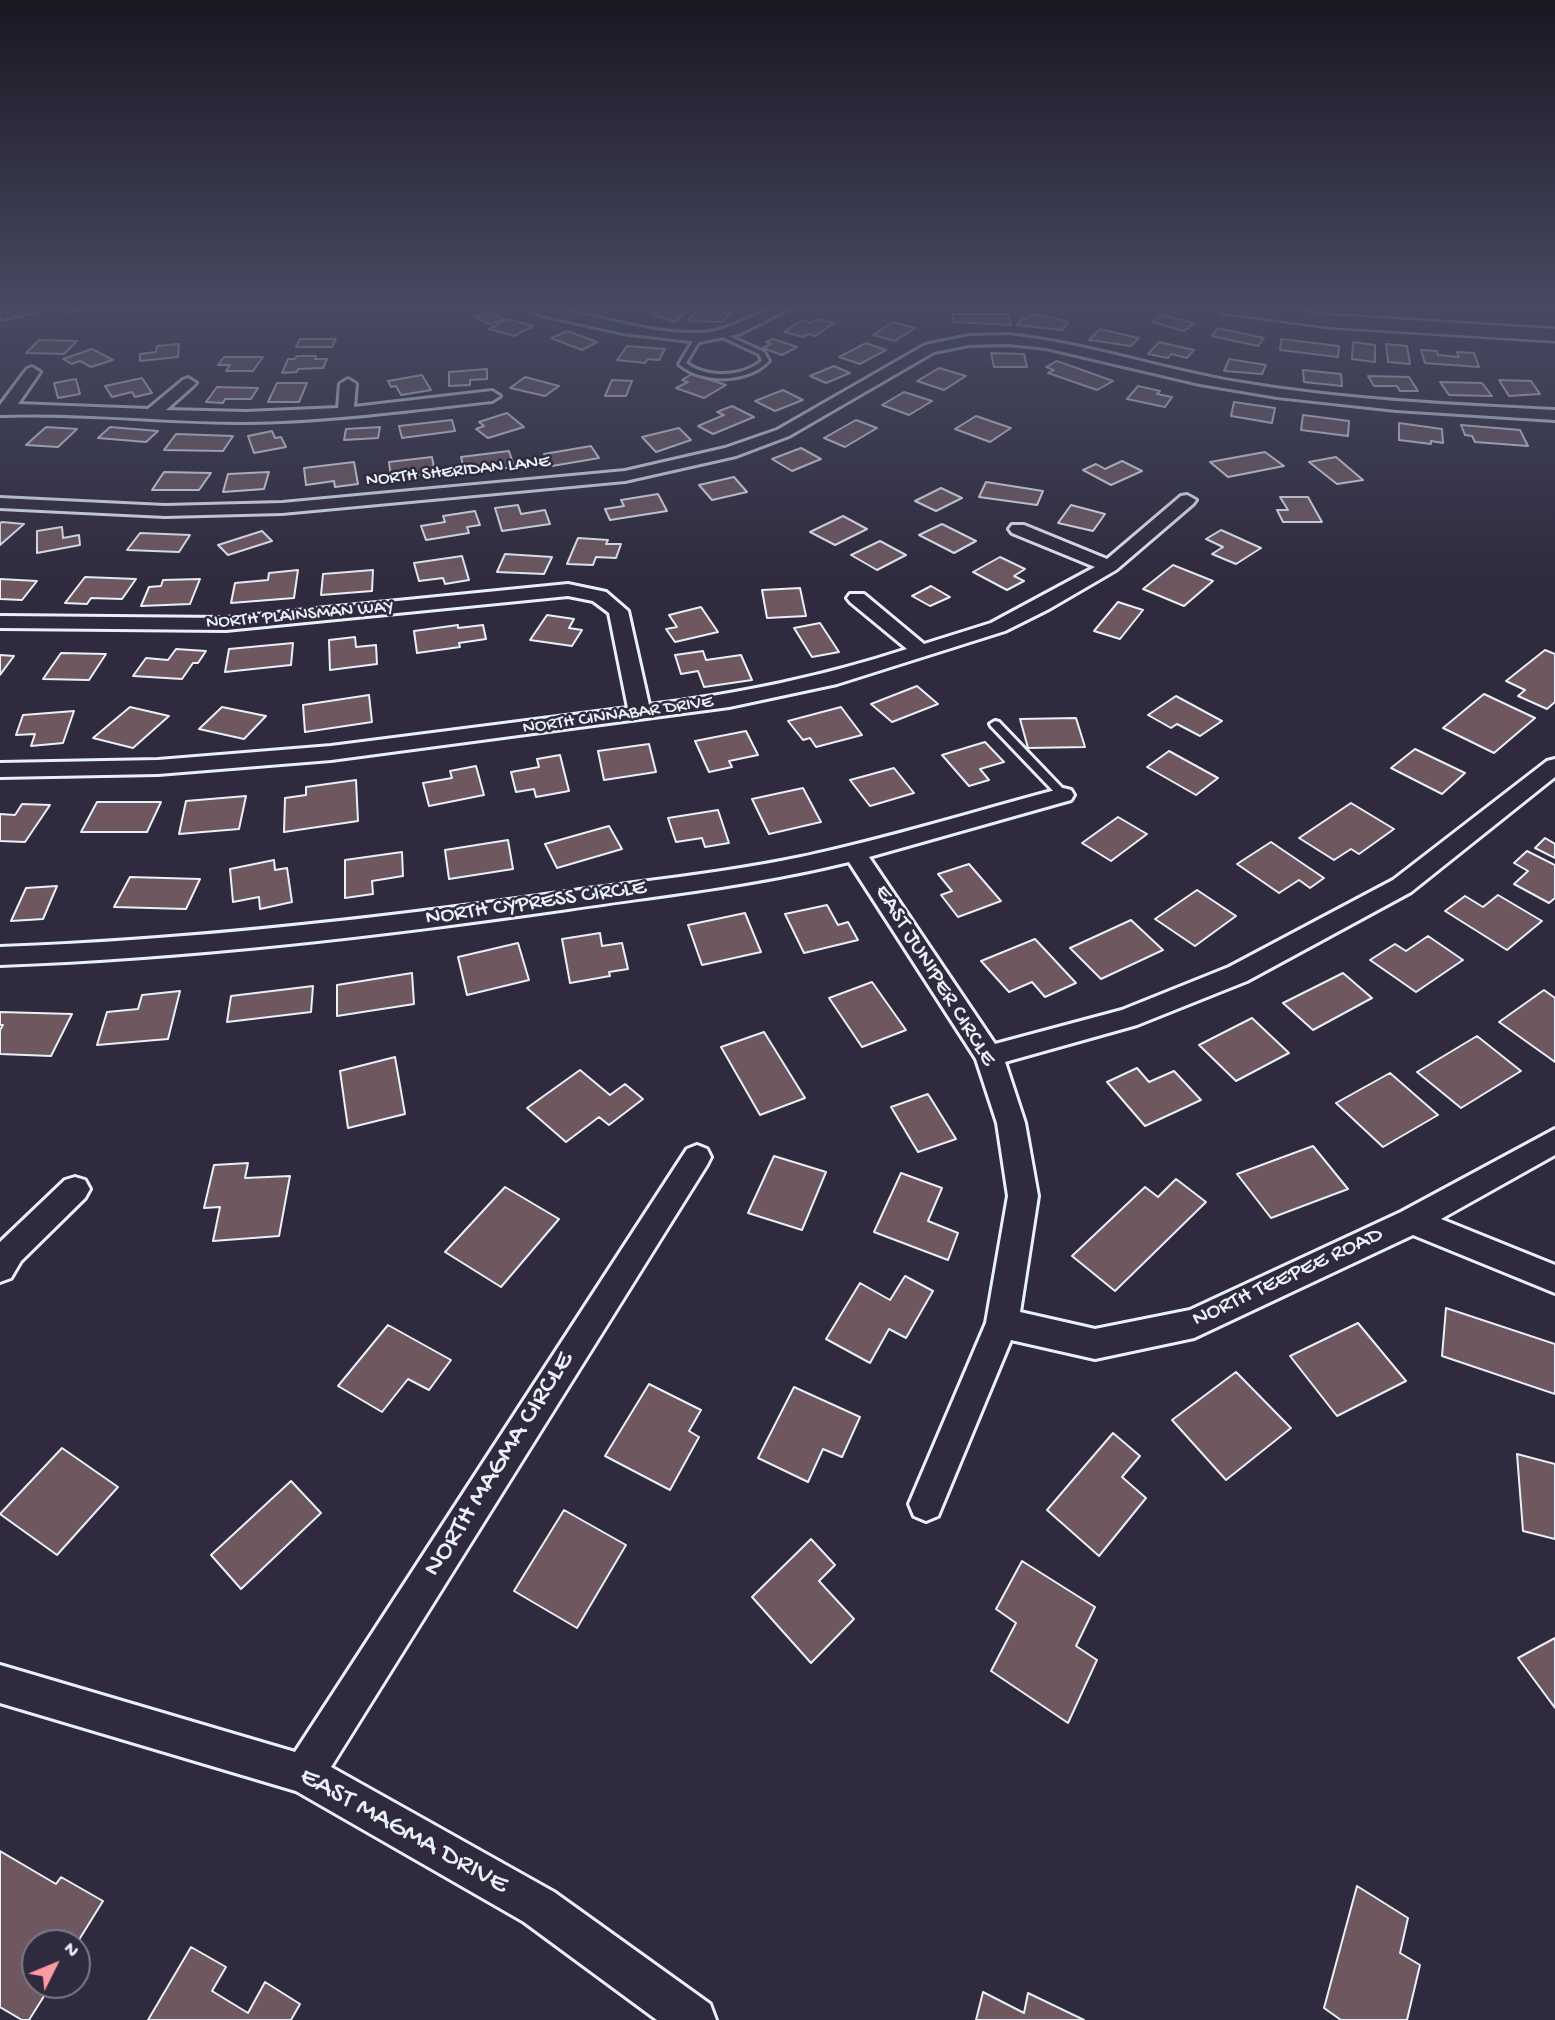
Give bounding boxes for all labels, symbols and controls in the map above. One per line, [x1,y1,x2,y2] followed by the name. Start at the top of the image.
[365,451,551,493] street label: NORTH SHERIDAN LANE
[205,596,395,636] street label: NORTH PLAINSMAN WAY
[521,691,715,741] street label: NORTH CINNABAR DRIVE
[424,875,648,933] street label: NORTH CYPRESS CIRCLE
[867,880,1001,1072] street label: EAST JUNIPER CIRCLE
[1188,1222,1388,1334] street label: NORTH TEEPEE ROAD
[417,1346,583,1584] street label: NORTH MAGMA CIRCLE
[293,1761,513,1903] street label: EAST MAGMA DRIVE
[21,1929,91,1999] north arrow
[58,1938,83,1963] text: N

